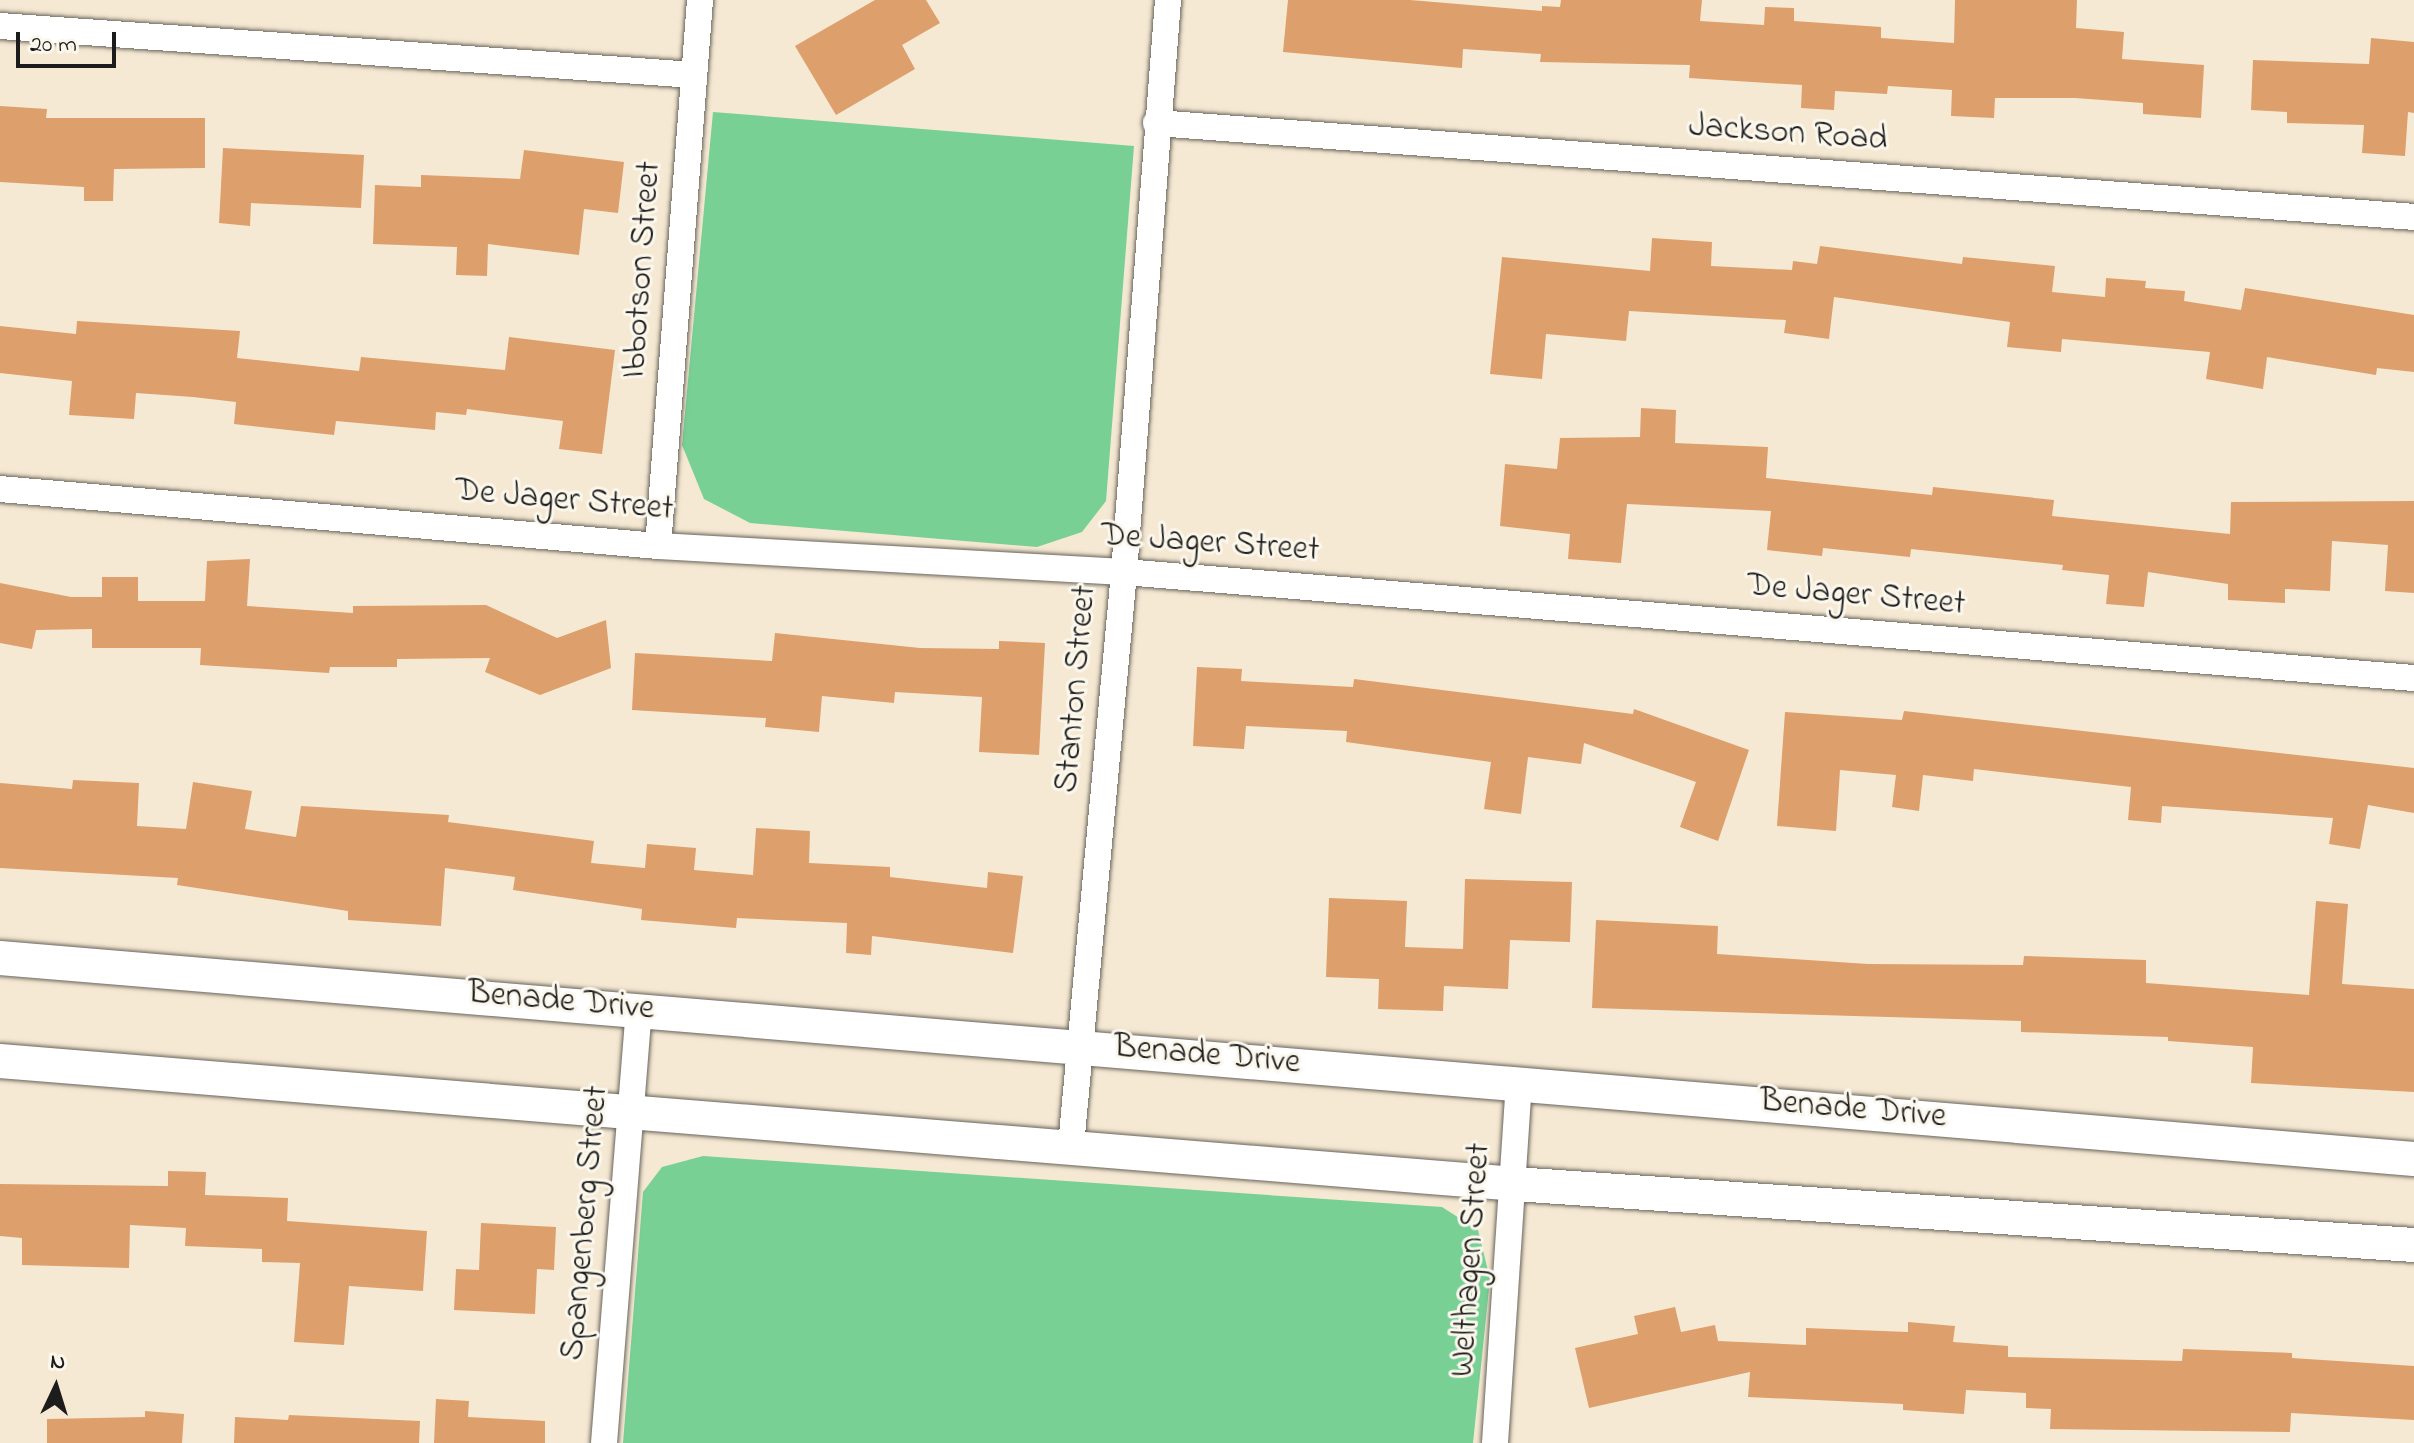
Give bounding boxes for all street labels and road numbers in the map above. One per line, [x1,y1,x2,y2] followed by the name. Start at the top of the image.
[1687,107,1889,161] street label: Jackson Road
[615,160,671,380] street label: Ibbotson Street
[453,471,675,531] street label: De Jager Street
[1099,516,1321,572] street label: De Jager Street
[1745,566,1967,626] street label: De Jager Street
[1048,583,1106,795] street label: Stanton Street
[466,974,656,1030] street label: Benade Drive
[1112,1028,1302,1084] street label: Benade Drive
[1758,1082,1948,1138] street label: Benade Drive
[554,1084,618,1362] street label: Spangenberg Street
[1443,1142,1501,1378] street label: Welthagen Street

